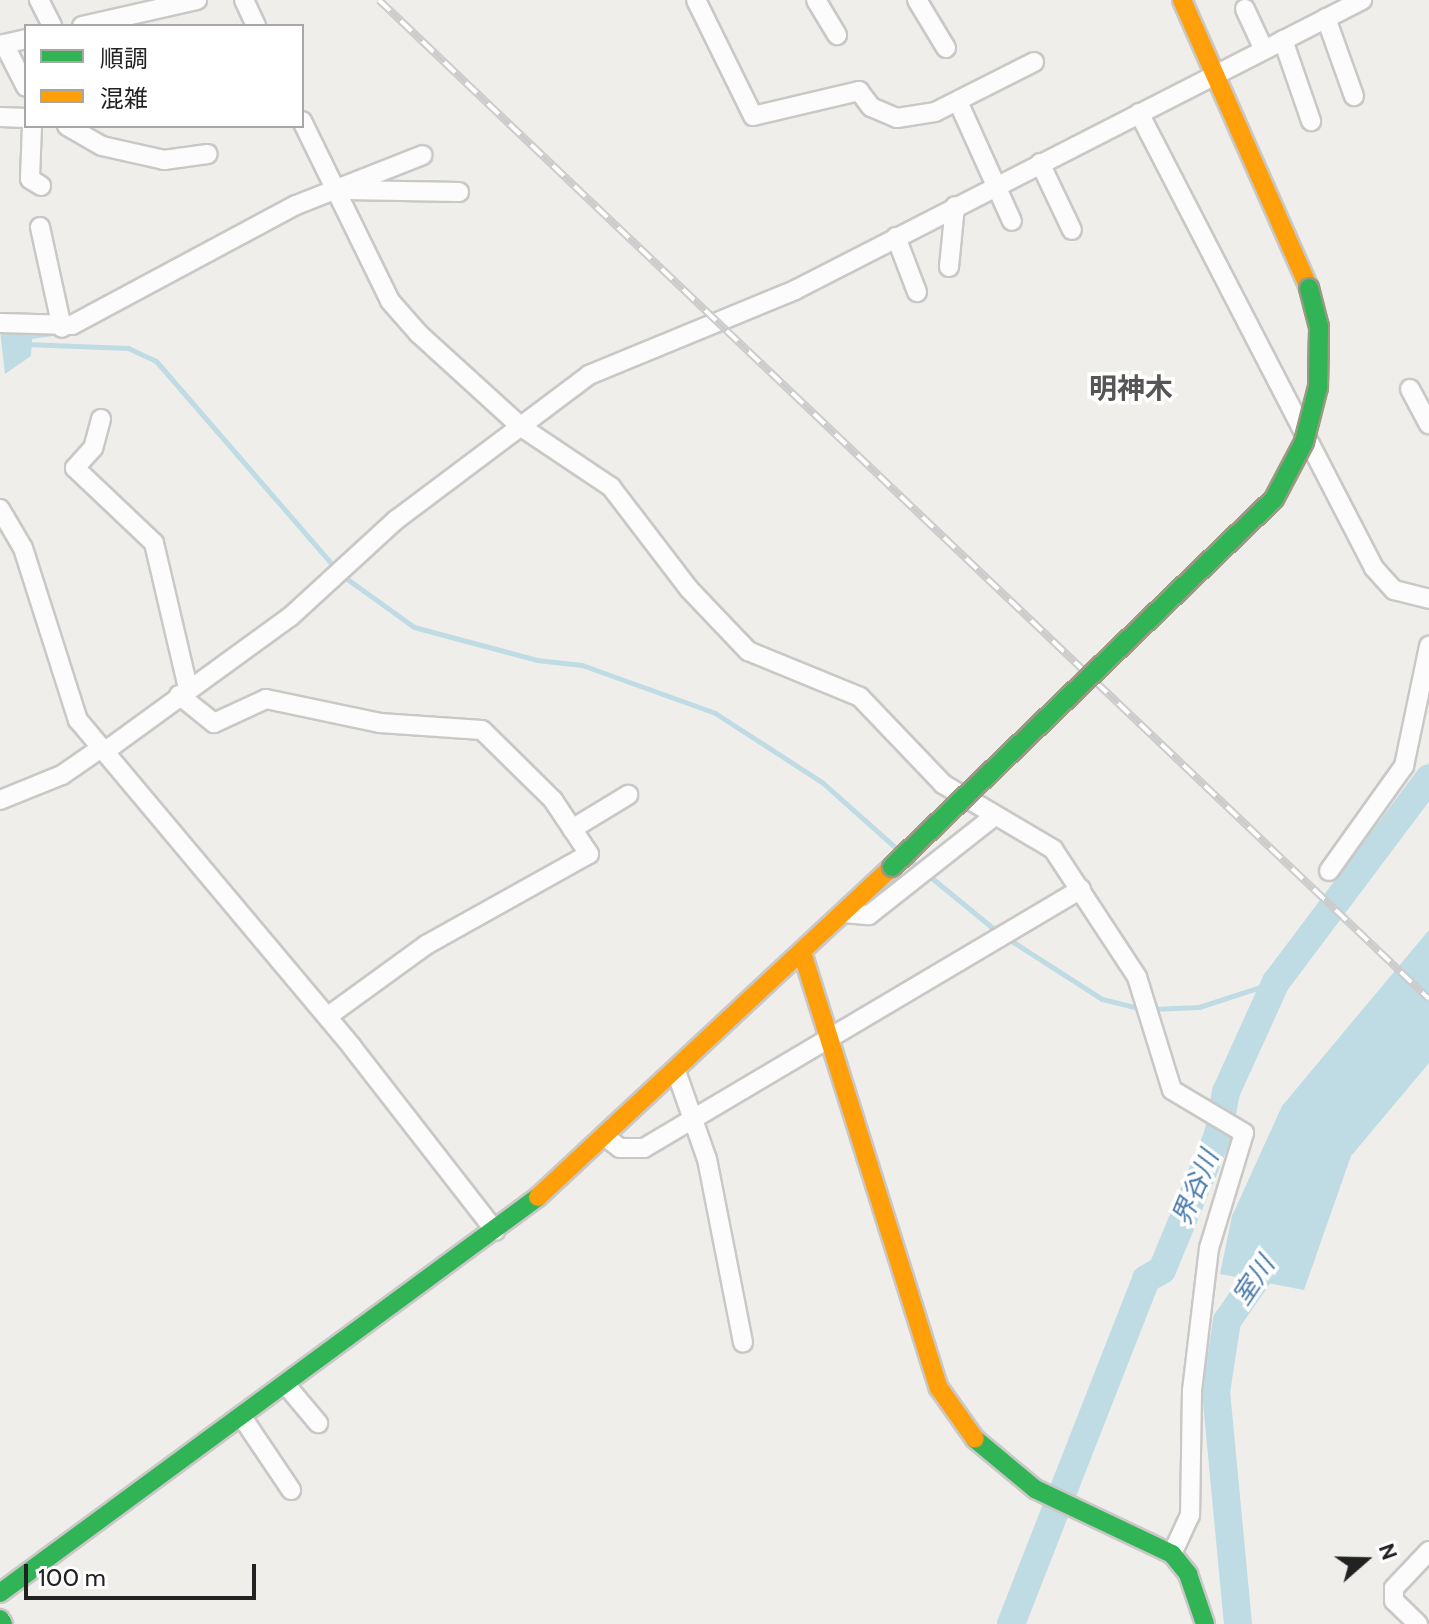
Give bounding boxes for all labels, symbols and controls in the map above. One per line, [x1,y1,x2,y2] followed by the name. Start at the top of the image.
[24,24,304,128] legend
[100,44,148,73] text: 順調
[100,84,148,113] text: 混雑
[1089,371,1173,405] district label: 明神木
[1166,1146,1226,1230] water label: 界谷川
[1227,1251,1281,1311] water label: 室川
[1325,1520,1405,1600] north arrow
[1373,1540,1403,1564] text: N
[28,1548,260,1598] scale bar
[38,1563,106,1592] text: 100 m

